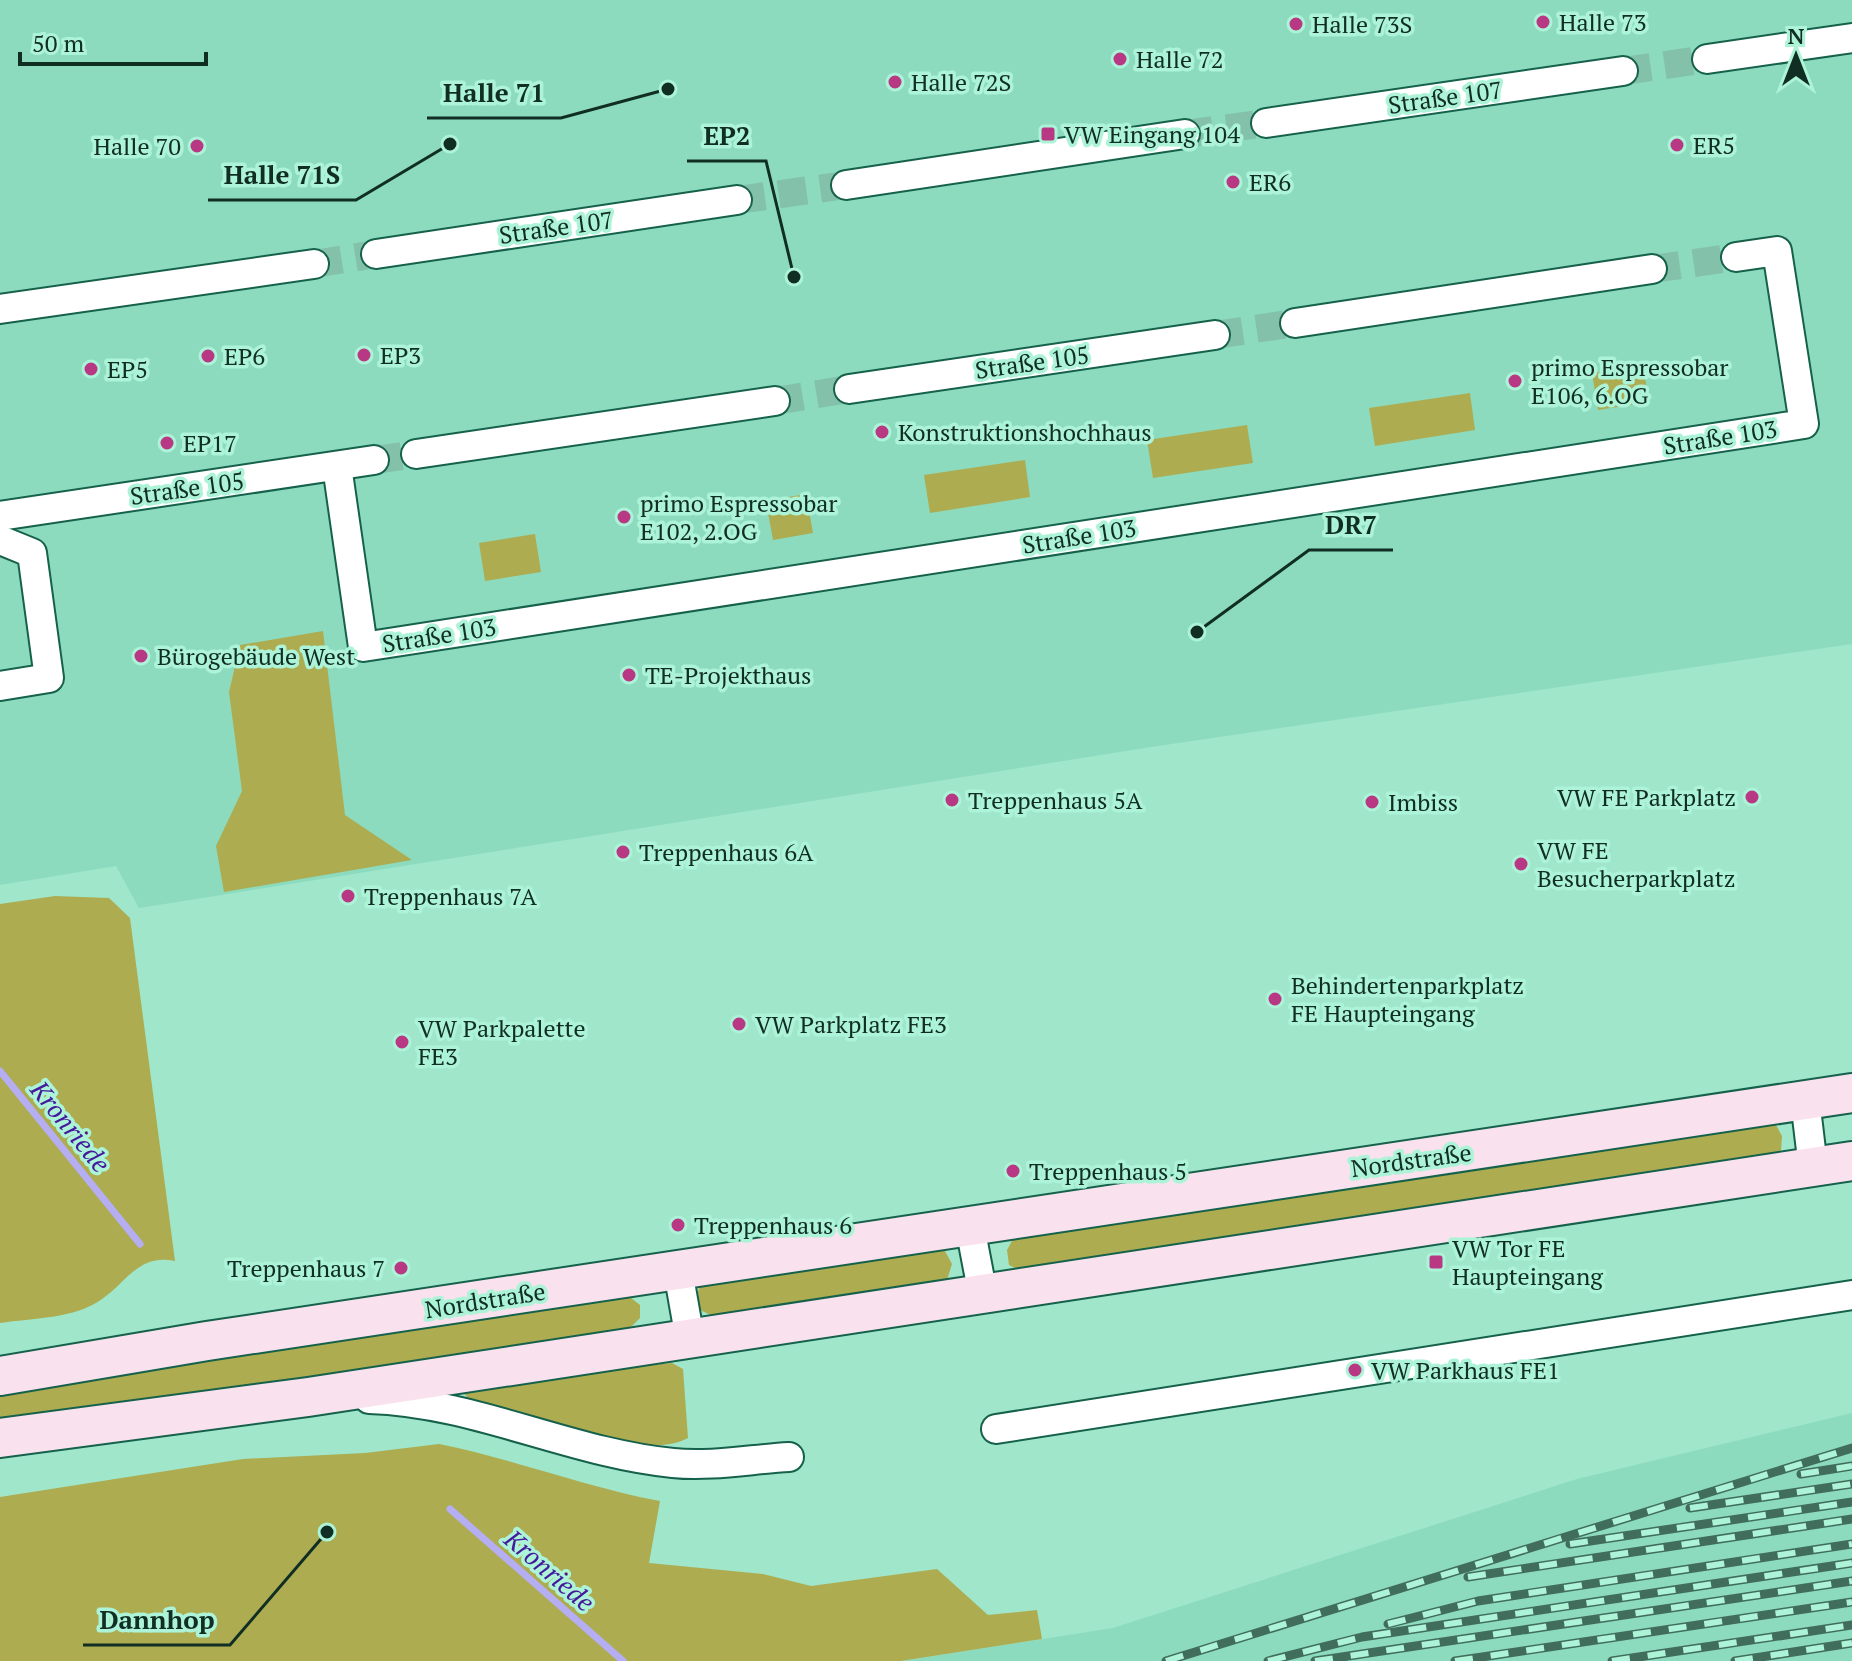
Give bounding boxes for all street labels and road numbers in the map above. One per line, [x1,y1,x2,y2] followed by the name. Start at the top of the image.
[1386,73,1504,121] street label: Straße 107
[497,203,615,251] street label: Straße 107
[973,338,1091,386] street label: Straße 105
[1661,412,1779,462] street label: Straße 103
[128,464,246,512] street label: Straße 105
[1020,511,1138,561] street label: Straße 103
[380,610,498,660] street label: Straße 103
[1349,1136,1473,1184] street label: Nordstraße
[423,1275,547,1325] street label: Nordstraße

